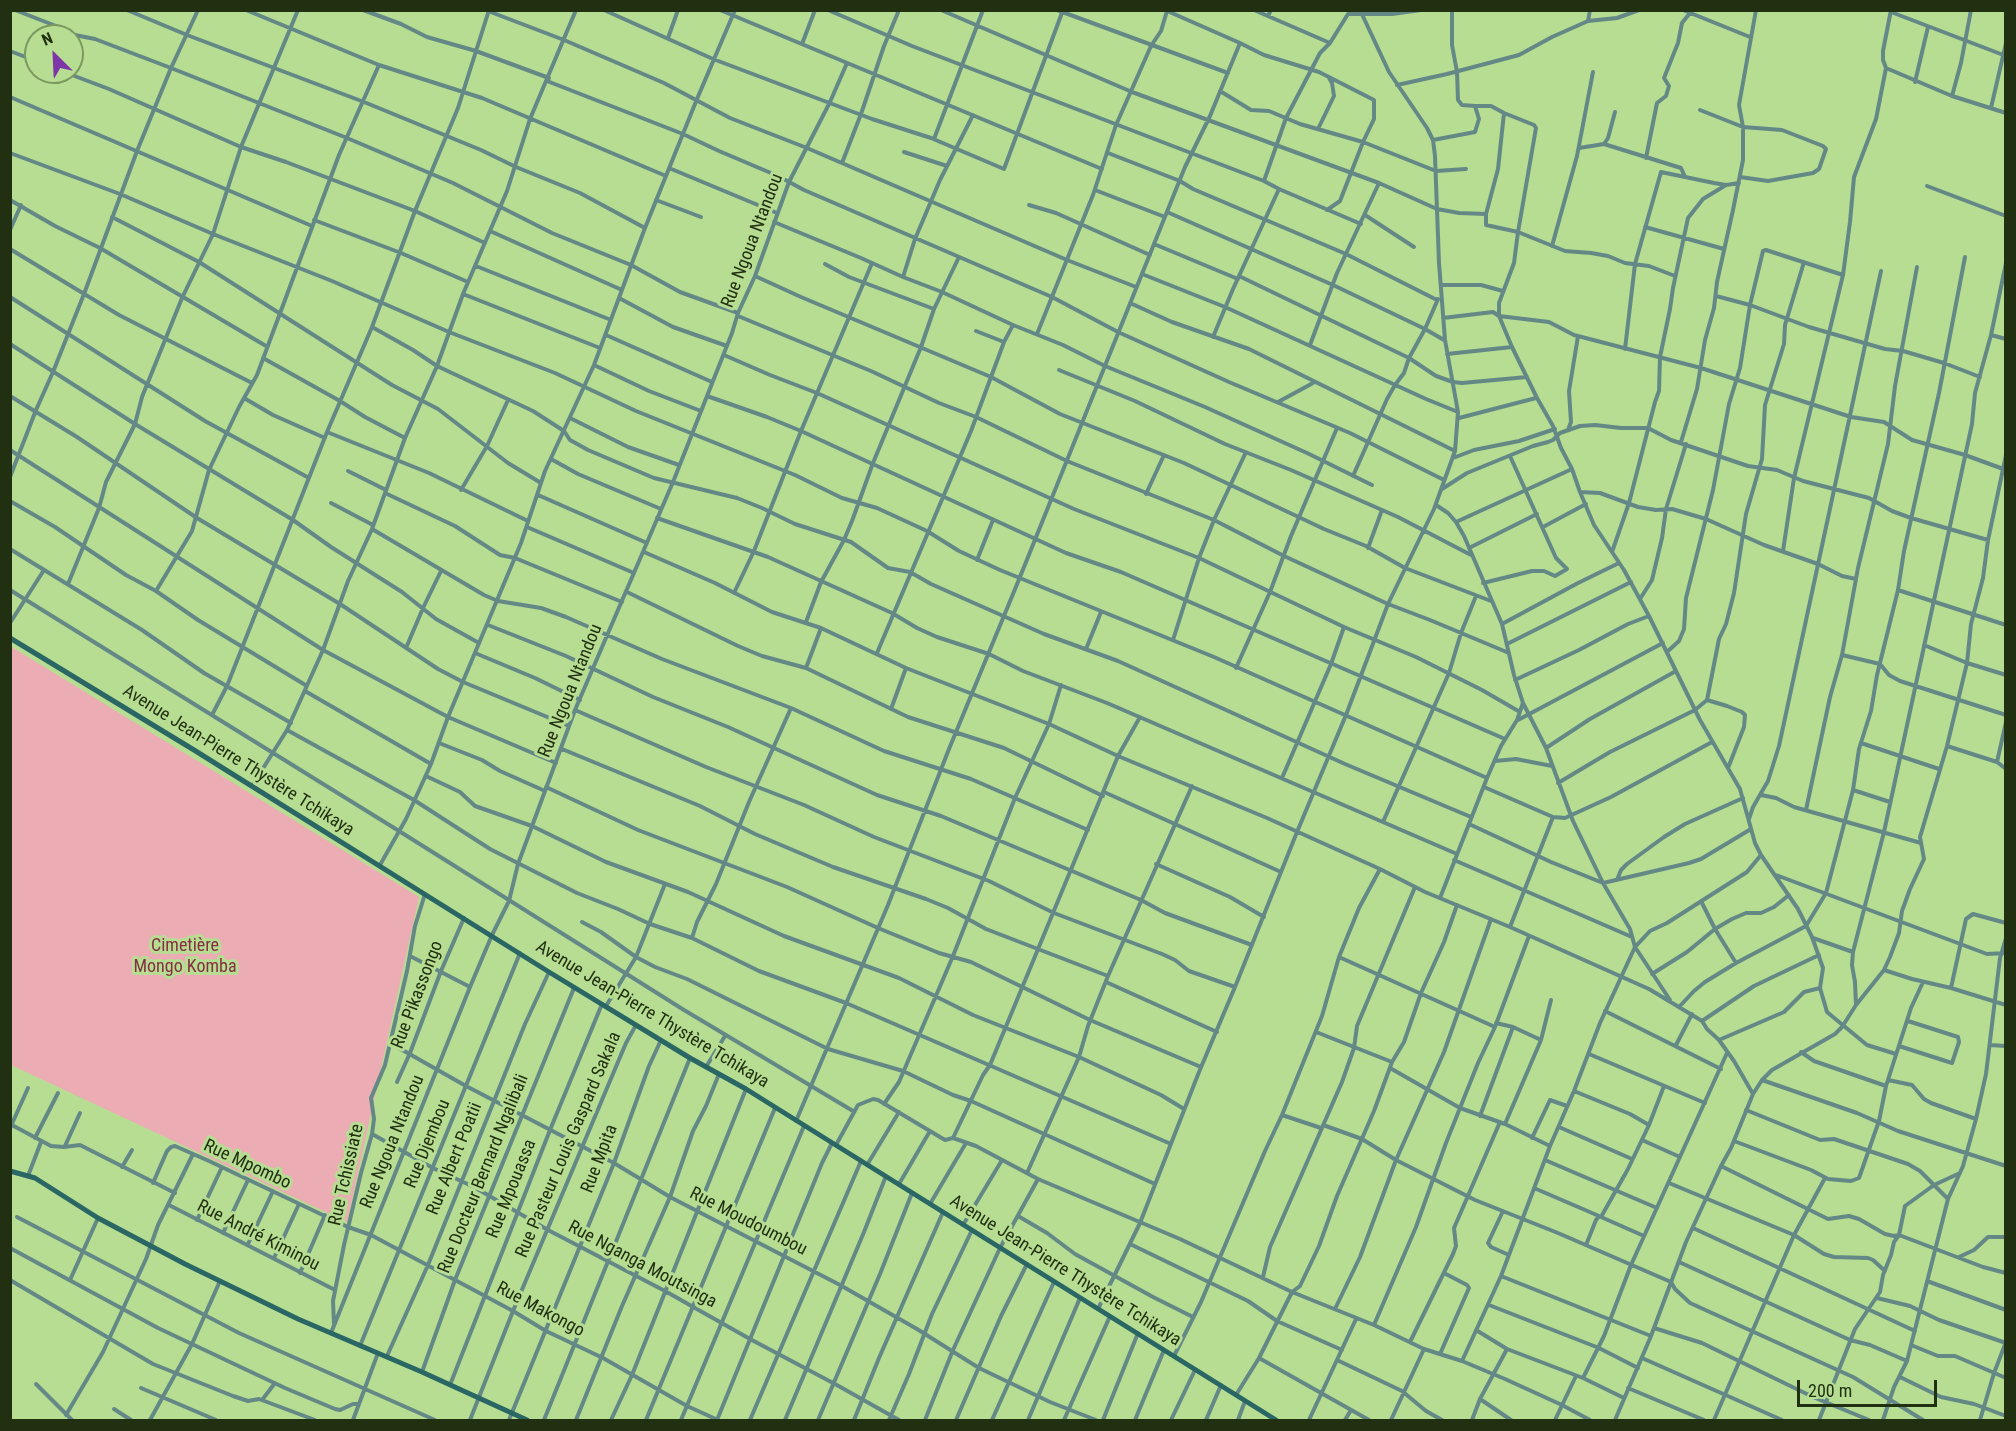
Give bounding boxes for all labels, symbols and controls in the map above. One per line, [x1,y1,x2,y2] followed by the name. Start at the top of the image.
[24,24,84,84] north arrow
[39,28,56,50] text: N
[718,171,788,311] street label: Rue Ngoua Ntandou
[534,621,608,761] street label: Rue Ngoua Ntandou
[118,681,358,841] street label: Avenue Jean-Pierre Thystère Tchikaya
[133,935,237,978] park label: Cimetière Mongo Komba
[531,937,773,1093] street label: Avenue Jean-Pierre Thystère Tchikaya
[388,938,448,1052] street label: Rue Pikassongo
[512,1029,626,1261] street label: Rue Pasteur Louis Gaspard Sakala
[434,1071,534,1277] street label: Rue Docteur Bernard Ngalibali
[356,1072,430,1212] street label: Rue Ngoua Ntandou
[400,1096,456,1192] street label: Rue Djembou
[423,1100,487,1218] street label: Rue Albert Poatii
[325,1122,369,1228] street label: Rue Tchissiate
[577,1122,623,1196] street label: Rue Mpita
[200,1135,294,1195] street label: Rue Mpombo
[482,1136,542,1242] street label: Rue Mpouassa
[686,1183,810,1261] street label: Rue Moudoumbou
[945,1191,1185,1351] street label: Avenue Jean-Pierre Thystère Tchikaya
[193,1196,323,1276] street label: Rue André Kiminou
[564,1217,720,1313] street label: Rue Nganga Moutsinga
[492,1278,588,1342] street label: Rue Makongo
[1800,1368,1940,1406] scale bar
[1808,1380,1852,1401] text: 200 m

